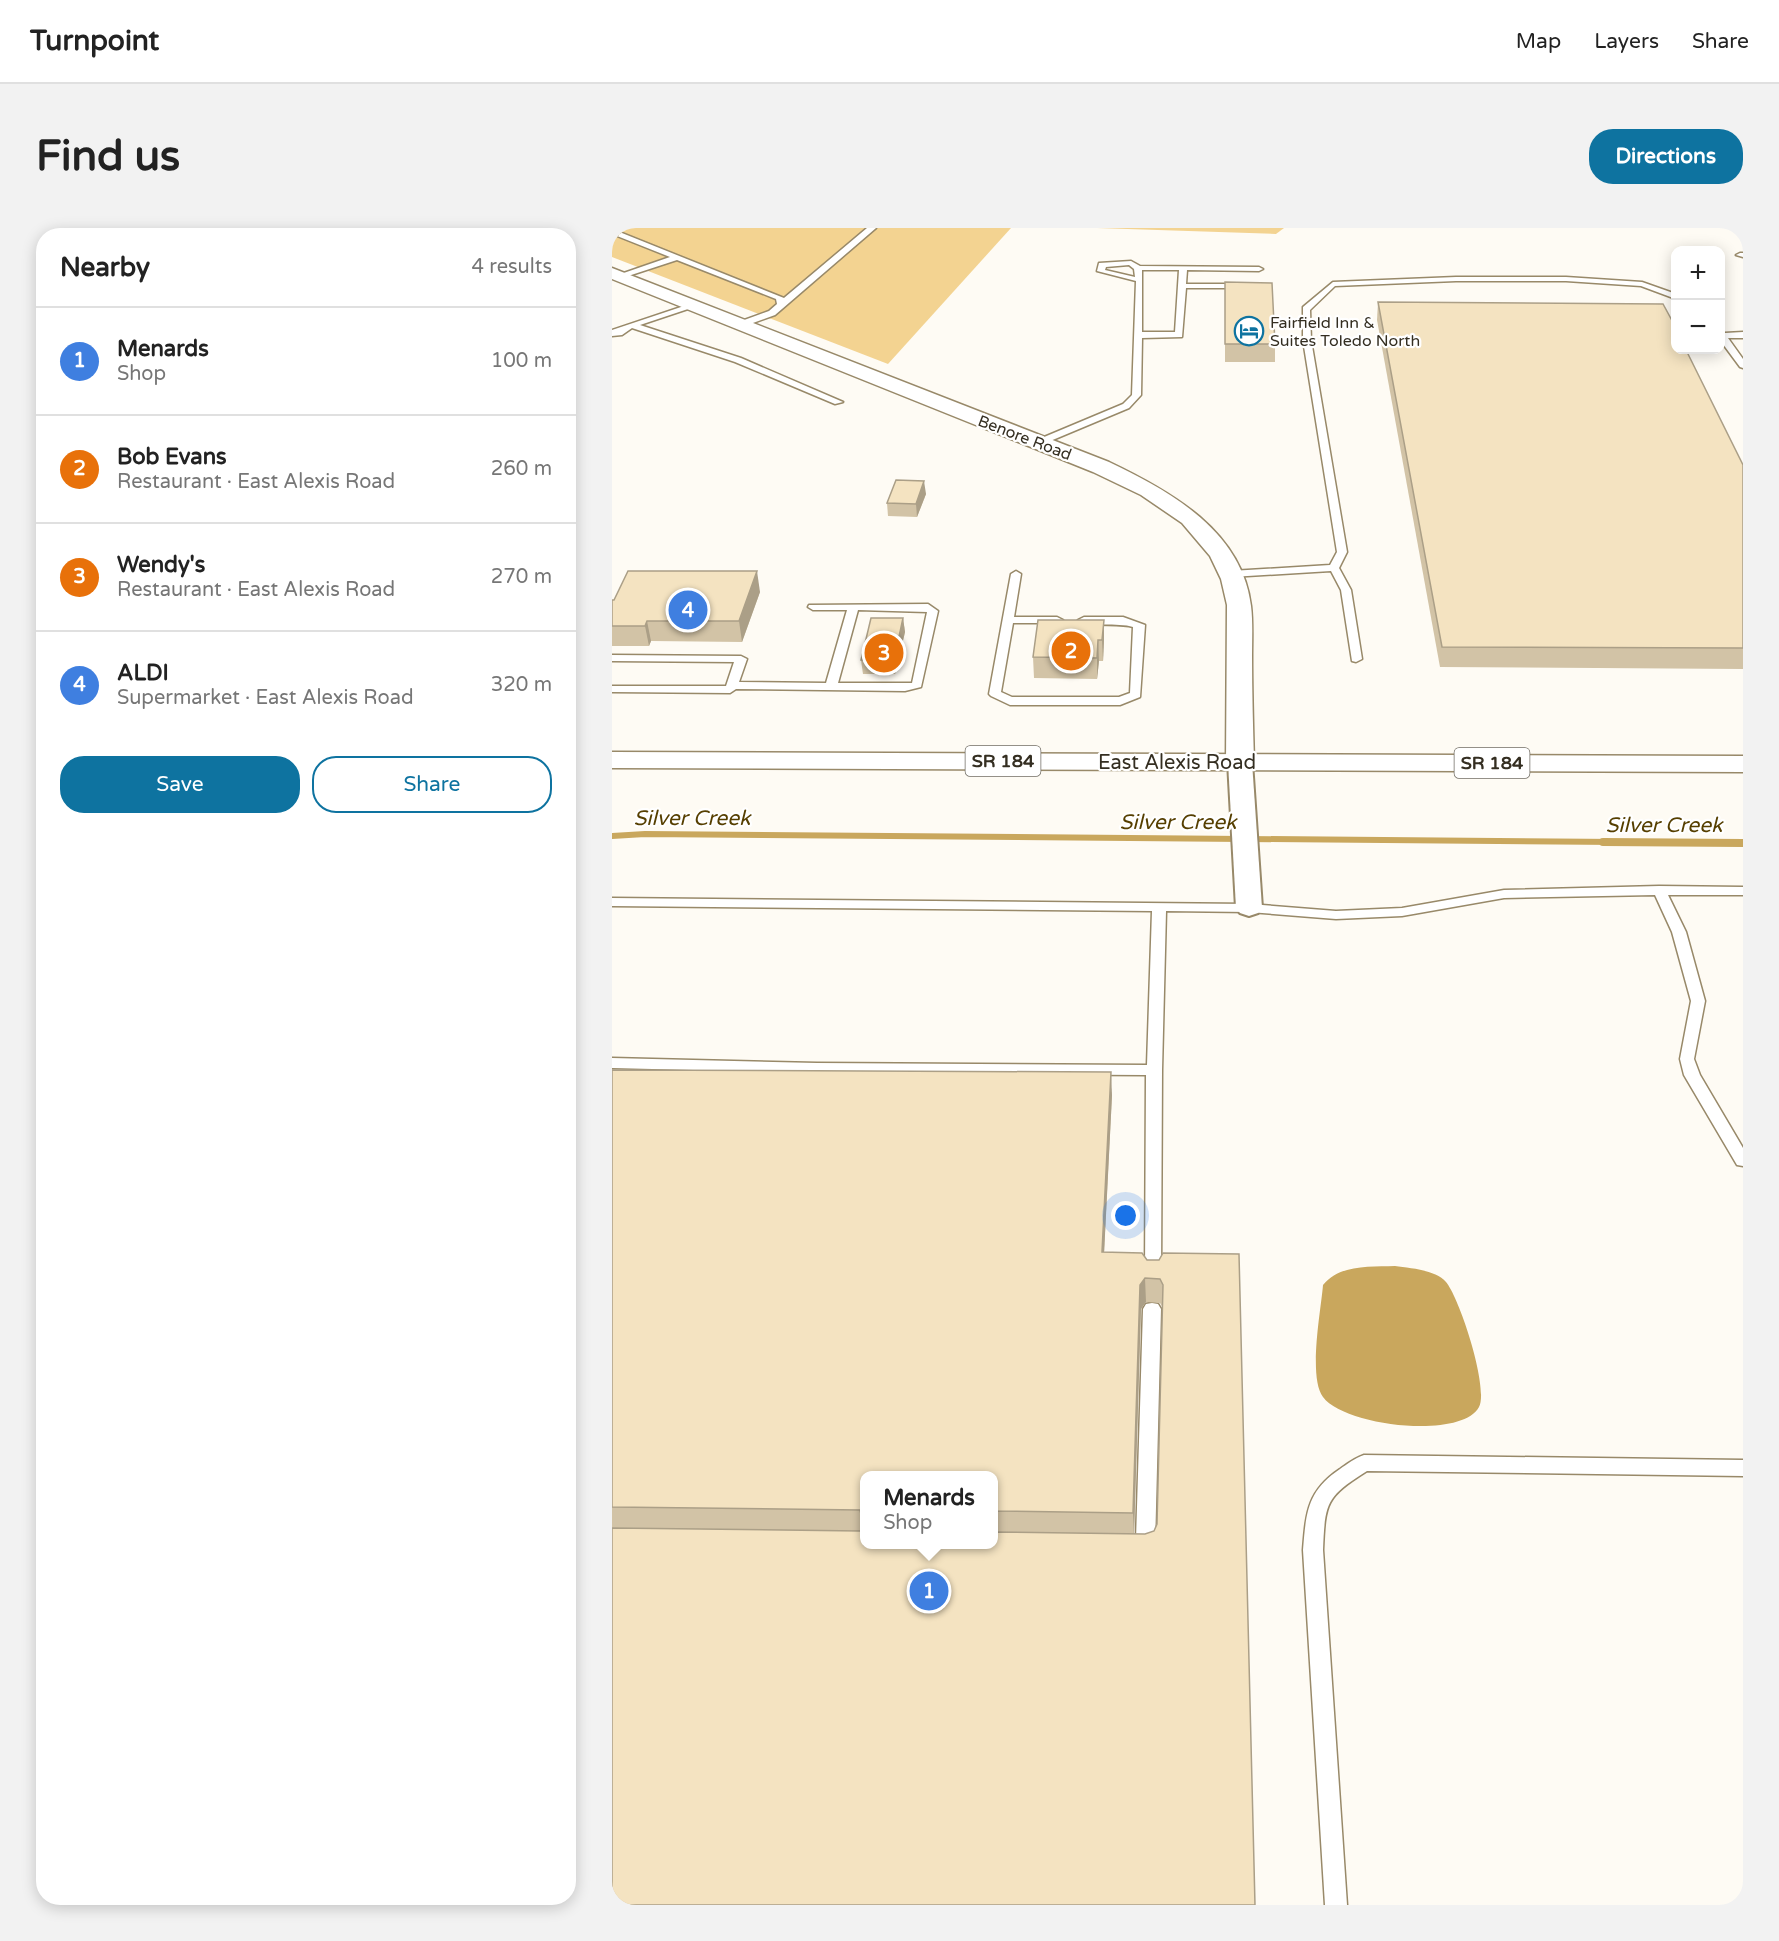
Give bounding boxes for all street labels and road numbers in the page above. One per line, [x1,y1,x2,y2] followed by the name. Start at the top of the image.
[975,411,1074,465] street label: Benore Road
[966,746,1040,776] road number: SR 184
[1454,748,1530,778] road number: SR 184
[1098,751,1256,775] street label: East Alexis Road

